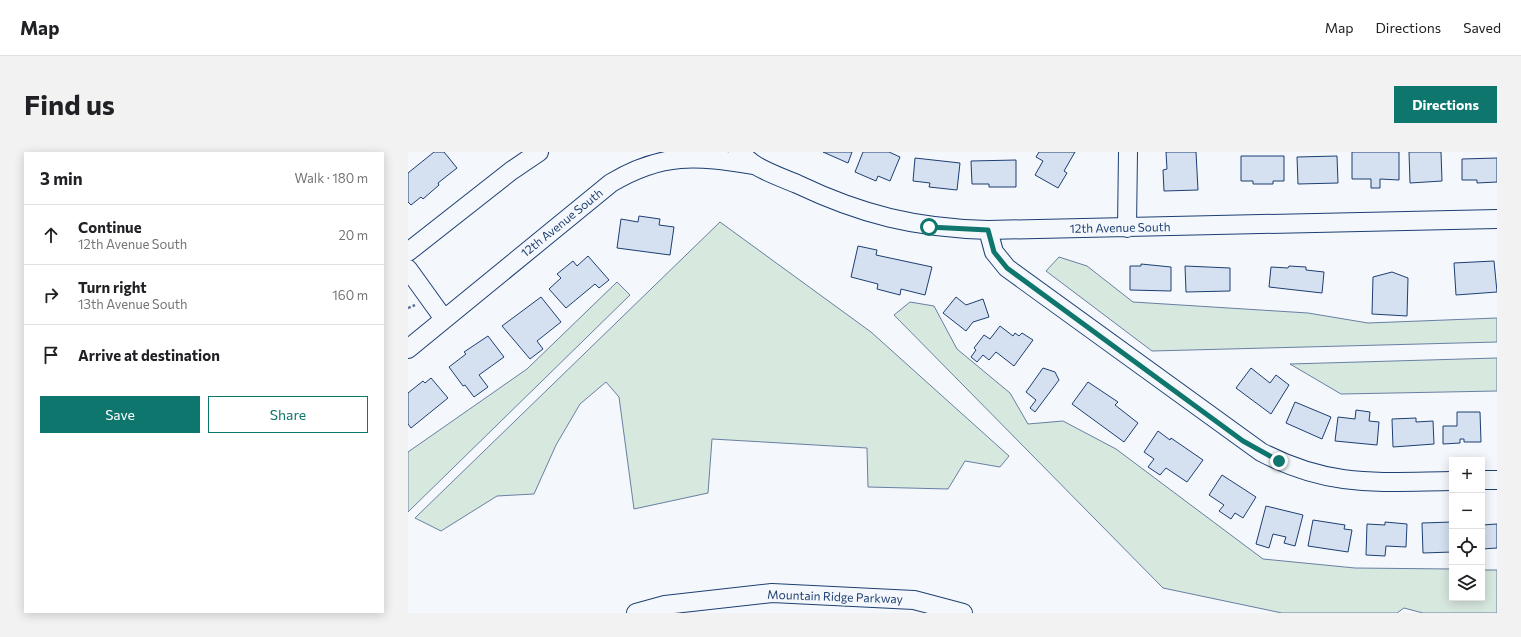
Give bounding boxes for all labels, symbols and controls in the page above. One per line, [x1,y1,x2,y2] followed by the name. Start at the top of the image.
[20,16,59,39] text: Map
[1325,19,1354,36] text: Map
[1376,19,1441,36] text: Directions
[1463,19,1501,36] text: Saved
[1394,86,1497,123] button: Directions
[24,87,115,121] text: Find us
[40,168,83,189] text: 3 min
[294,170,368,186] text: Walk · 180 m
[518,185,605,259] street label: 12th Avenue South
[78,218,142,236] text: Continue
[920,218,938,236] route start
[1069,219,1171,235] street label: 12th Avenue South
[40,224,62,246] icon: ahead
[339,227,368,243] text: 20 m
[78,236,187,252] text: 12th Avenue South
[78,278,147,296] text: Turn right
[40,284,62,306] icon: right
[332,287,368,303] text: 160 m
[78,296,188,312] text: 13th Avenue South
[40,344,62,366] icon: arrive
[78,346,220,364] text: Arrive at destination
[40,396,200,433] button: Save
[208,396,368,433] button: Share
[1270,452,1288,470] route end
[1449,457,1485,601] map controls
[1449,457,1485,493] button: +
[1449,493,1485,529] button: −
[1449,529,1485,565] button: locate
[1449,565,1485,601] button: layers
[767,587,903,605] street label: Mountain Ridge Parkway

